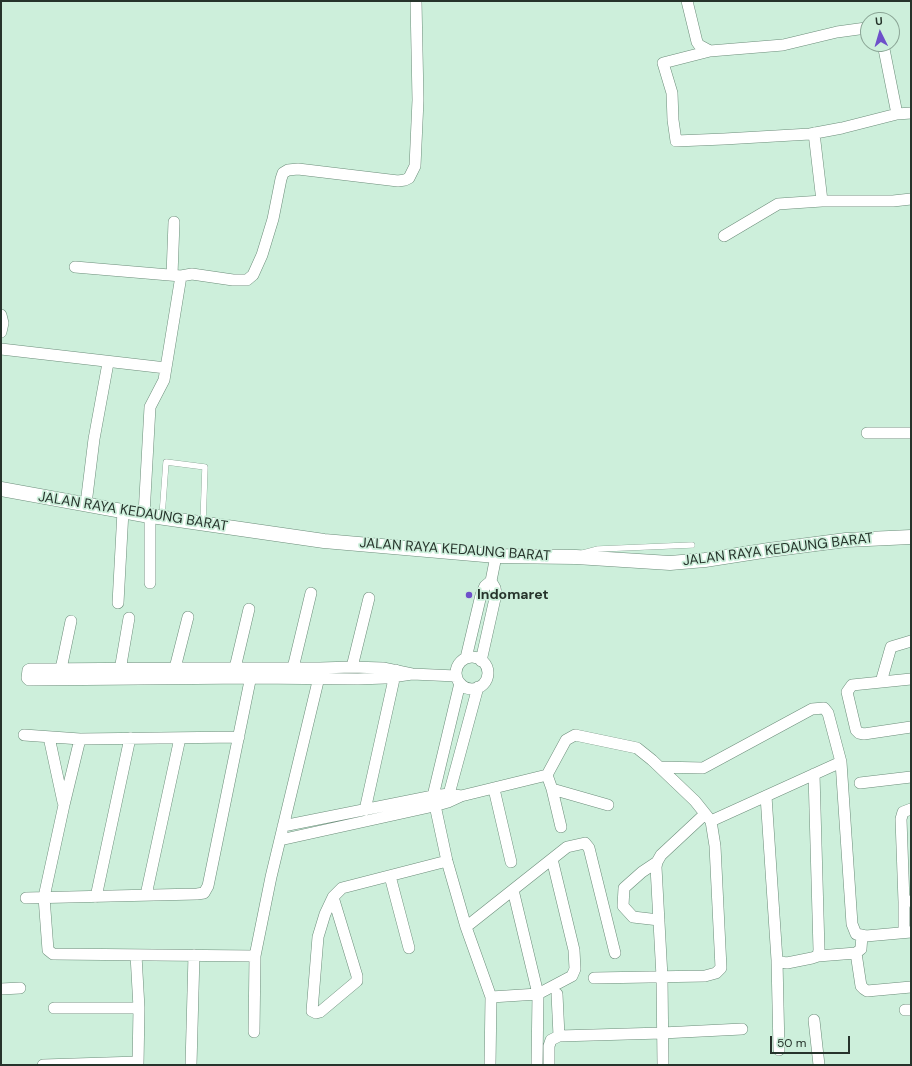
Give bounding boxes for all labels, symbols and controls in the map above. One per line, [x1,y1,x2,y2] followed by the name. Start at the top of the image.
[860,12,900,52] north arrow
[875,14,883,28] text: U
[37,489,229,535] street label: JALAN RAYA KEDAUNG BARAT
[682,530,874,570] street label: JALAN RAYA KEDAUNG BARAT
[359,535,551,565] street label: JALAN RAYA KEDAUNG BARAT
[477,587,549,603] place label: Indomaret
[464,590,474,600] marker: Indomaret
[772,1028,852,1054] scale bar
[777,1035,806,1051] text: 50 m

